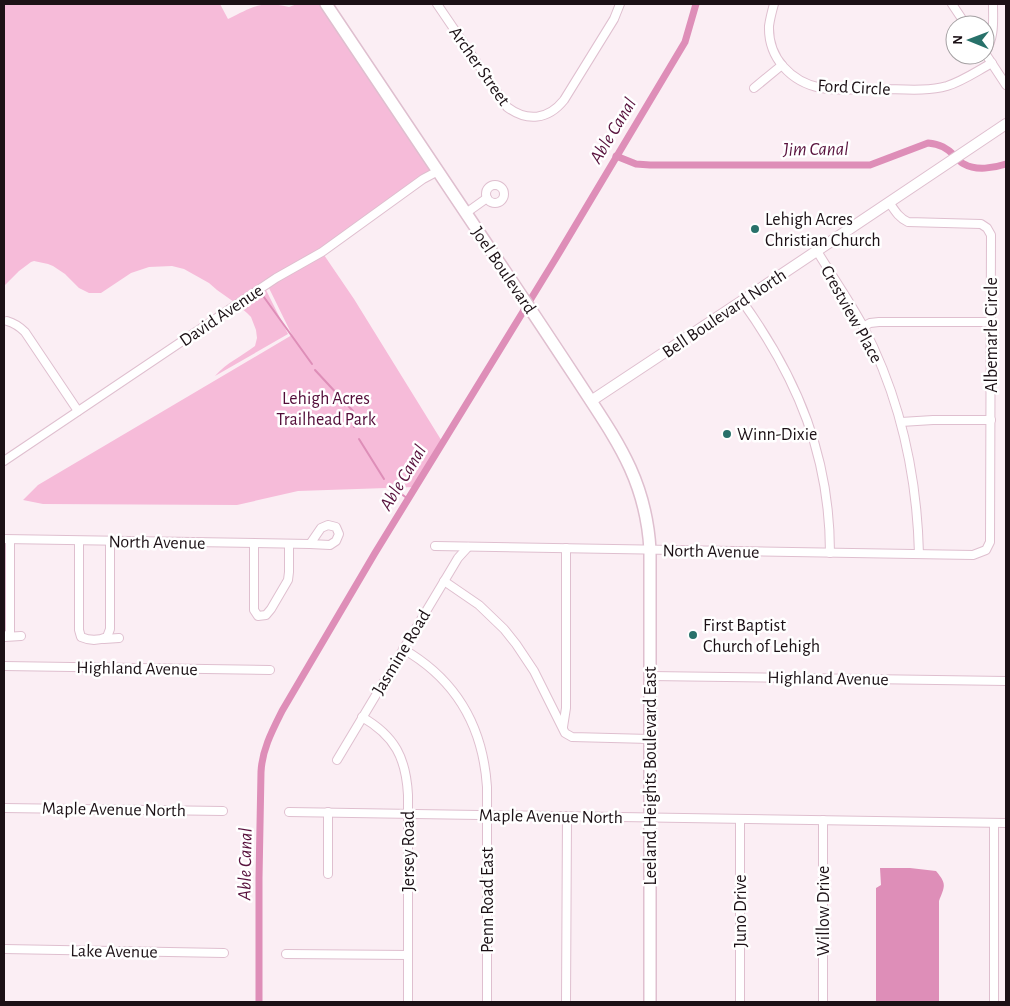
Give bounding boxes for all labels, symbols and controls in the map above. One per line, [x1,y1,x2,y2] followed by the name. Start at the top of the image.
[945,15,995,65] north arrow
[445,24,513,110] street label: Archer Street
[951,35,965,45] text: N
[817,77,891,99] street label: Ford Circle
[586,95,640,168] water label: Able Canal
[782,140,849,159] water label: Jim Canal
[765,211,881,250] place label: Lehigh Acres Christian Church
[749,223,761,235] marker: Lehigh Acres Christian Church
[468,224,539,317] street label: Joel Boulevard
[817,263,885,366] street label: Crestview Place
[659,266,790,362] street label: Bell Boulevard North
[983,277,1001,393] street label: Albemarle Circle
[177,281,267,350] street label: David Avenue
[276,390,377,429] park label: Lehigh Acres Trailhead Park
[737,426,817,444] place label: Winn-Dixie
[721,428,733,440] marker: Winn-Dixie
[376,442,430,515] water label: Able Canal
[108,533,206,553] street label: North Avenue
[662,542,760,562] street label: North Avenue
[370,607,434,698] street label: Jasmine Road
[703,617,820,656] place label: First Baptist Church of Lehigh
[687,629,699,641] marker: First Baptist Church of Lehigh
[76,659,198,679] street label: Highland Avenue
[642,666,660,885] street label: Leeland Heights Boulevard East
[767,669,889,689] street label: Highland Avenue
[42,800,186,820] street label: Maple Avenue North
[479,807,623,827] street label: Maple Avenue North
[400,811,418,891] street label: Jersey Road
[235,827,256,901] water label: Able Canal
[479,847,497,953] street label: Penn Road East
[815,866,833,956] street label: Willow Drive
[732,875,750,947] street label: Juno Drive
[70,942,158,962] street label: Lake Avenue

